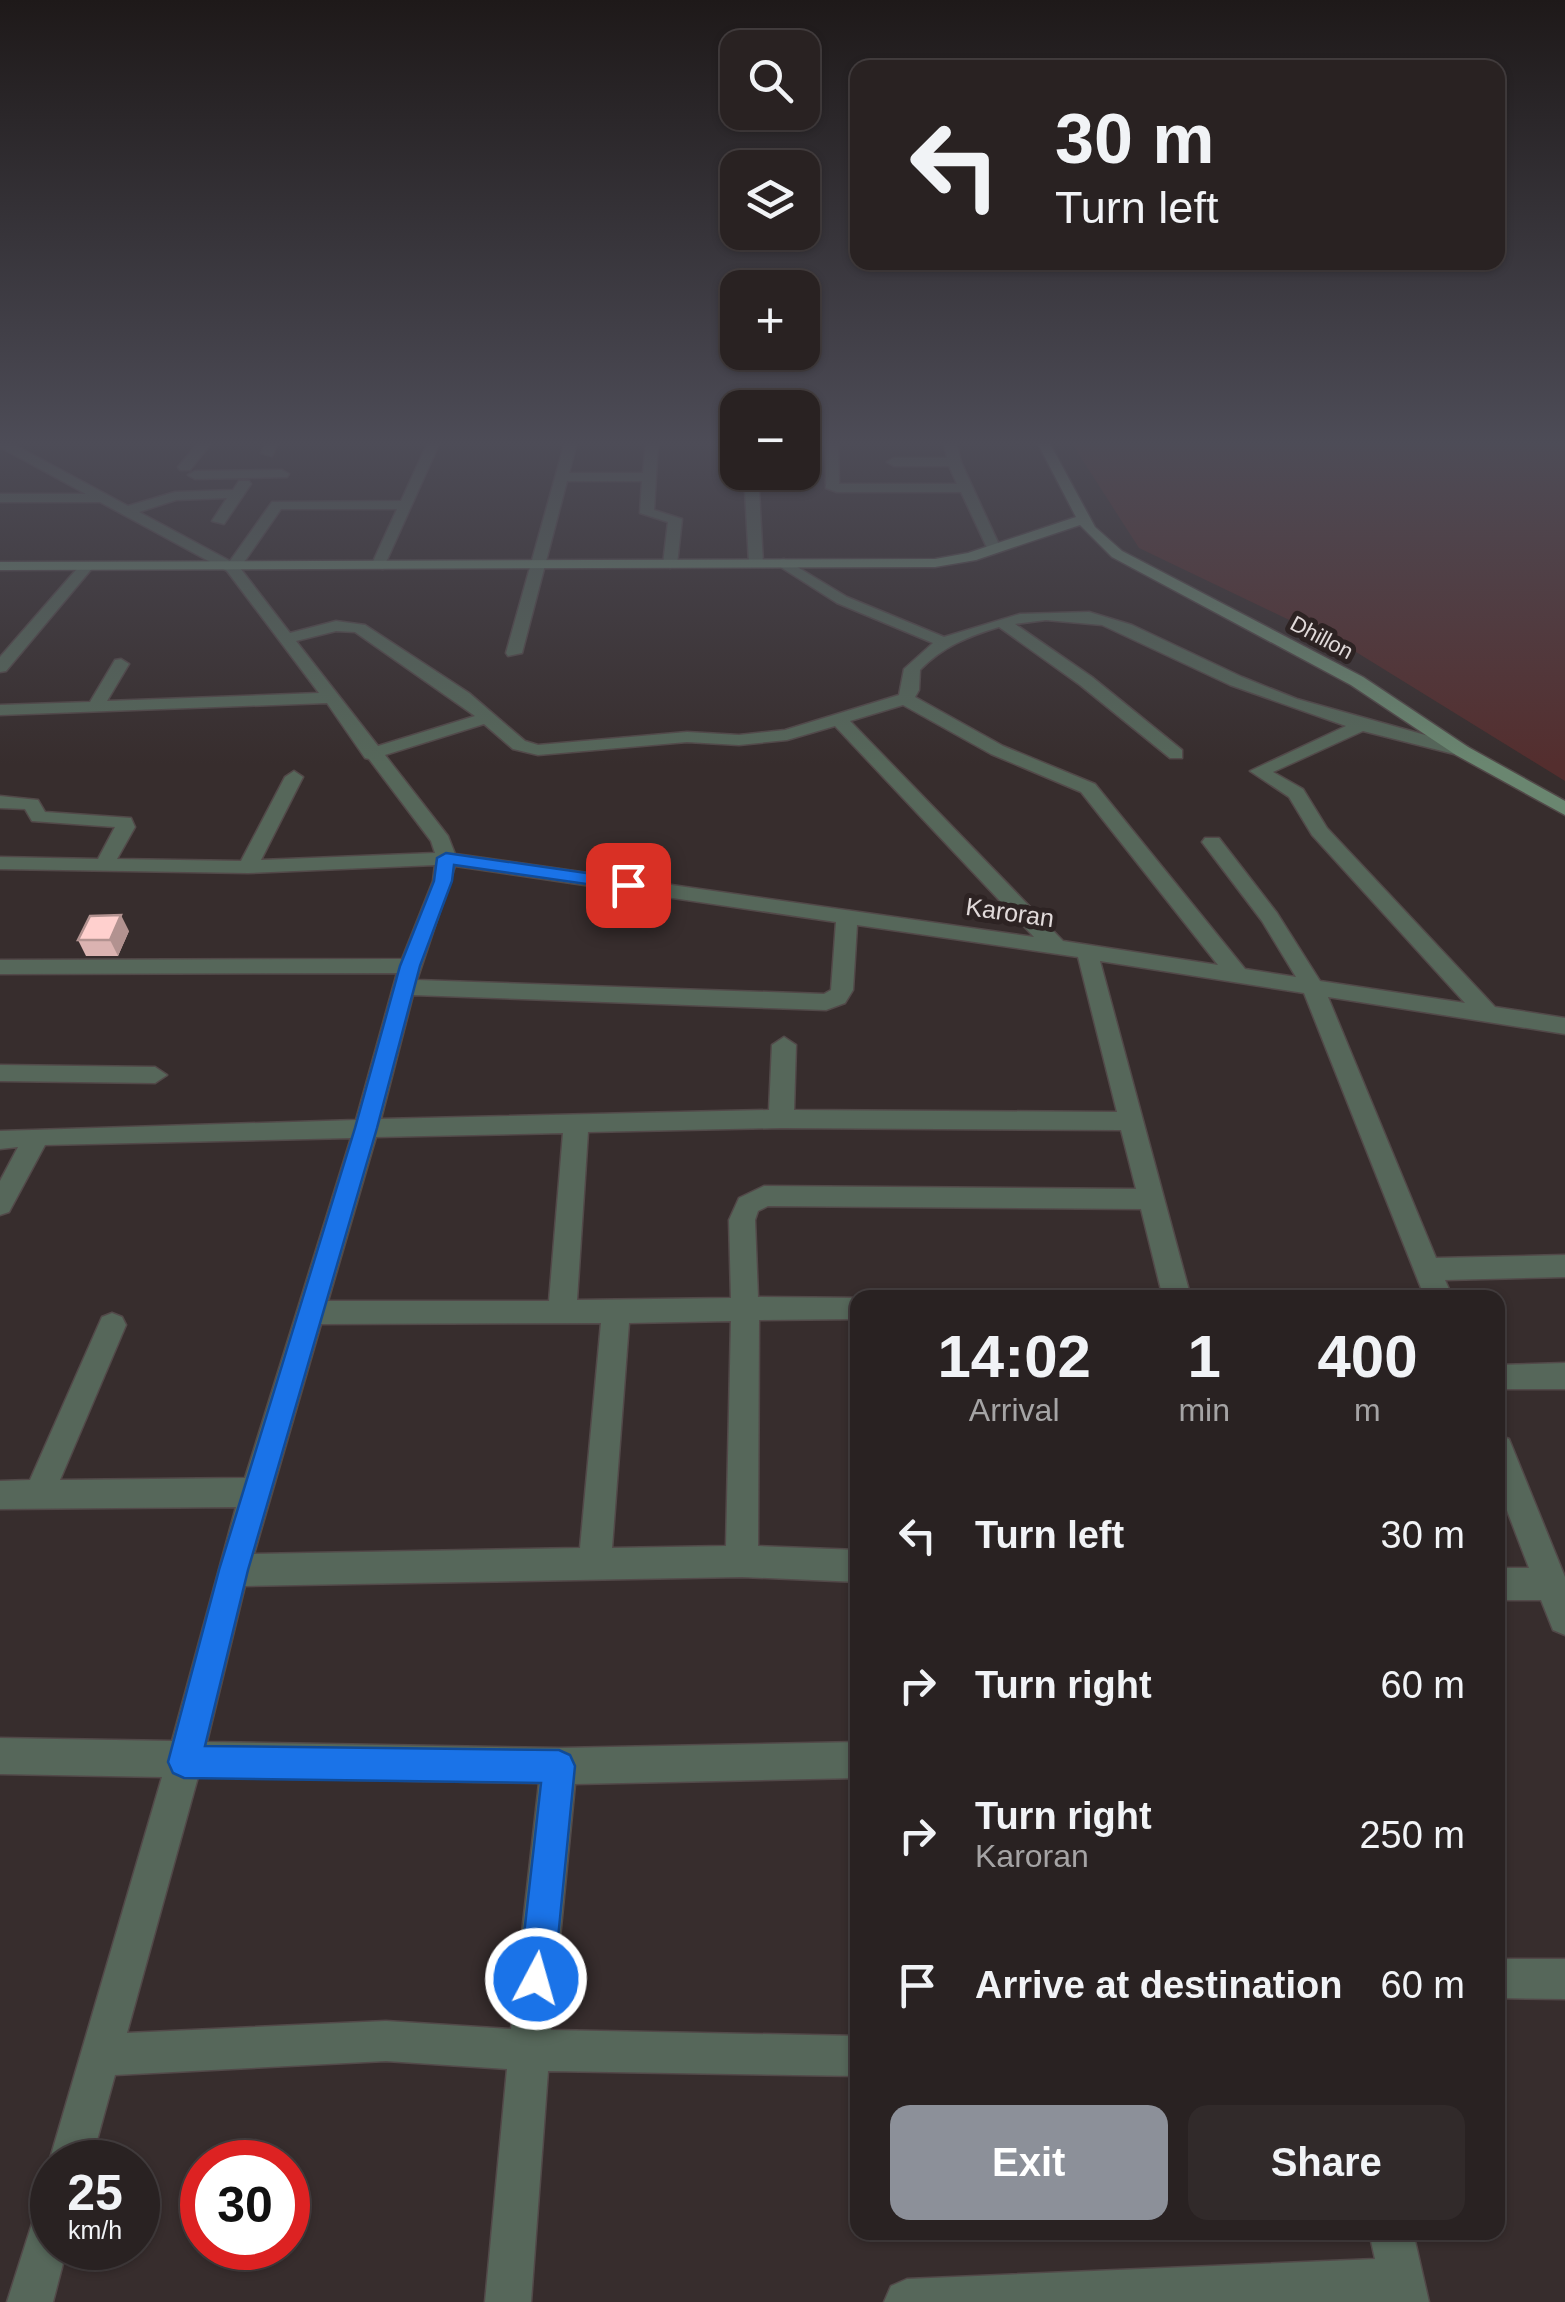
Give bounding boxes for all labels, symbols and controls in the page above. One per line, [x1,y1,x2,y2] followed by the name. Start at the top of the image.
[720,30,820,490] map controls
[720,30,820,130] button: search
[890,100,1020,230] icon: left
[1055,100,1215,178] text: 30 m
[720,150,820,250] button: layers
[1055,182,1218,233] text: Turn left
[720,270,820,370] button: +
[720,390,820,490] button: −
[1286,611,1357,664] street label: Dhillon
[586,843,671,928] pin
[601,858,656,913] icon: arrive
[964,892,1056,932] street label: Karoran
[937,1323,1091,1390] text: 14:02
[1187,1323,1221,1390] text: 1
[1317,1323,1418,1390] text: 400
[969,1392,1060,1428] text: Arrival
[1178,1392,1230,1428] text: min
[1354,1392,1381,1428] text: m
[890,1508,945,1563] icon: left
[975,1514,1124,1556] text: Turn left
[1381,1514,1465,1556] text: 30 m
[890,1658,945,1713] icon: right
[975,1664,1152,1706] text: Turn right
[1381,1664,1465,1706] text: 60 m
[975,1795,1152,1837] text: Turn right
[890,1808,945,1863] icon: right
[1359,1814,1465,1856] text: 250 m
[975,1838,1089,1874] text: Karoran
[484,1927,588,2031] position arrow
[890,1958,945,2013] icon: arrive
[975,1964,1342,2006] text: Arrive at destination
[1381,1964,1465,2006] text: 60 m
[890,2105,1168,2220] button: Exit
[1188,2105,1465,2220] button: Share
[180,2140,310,2270] speed limit sign: 30
[67,2165,123,2221] text: 25
[68,2216,122,2244] text: km/h

